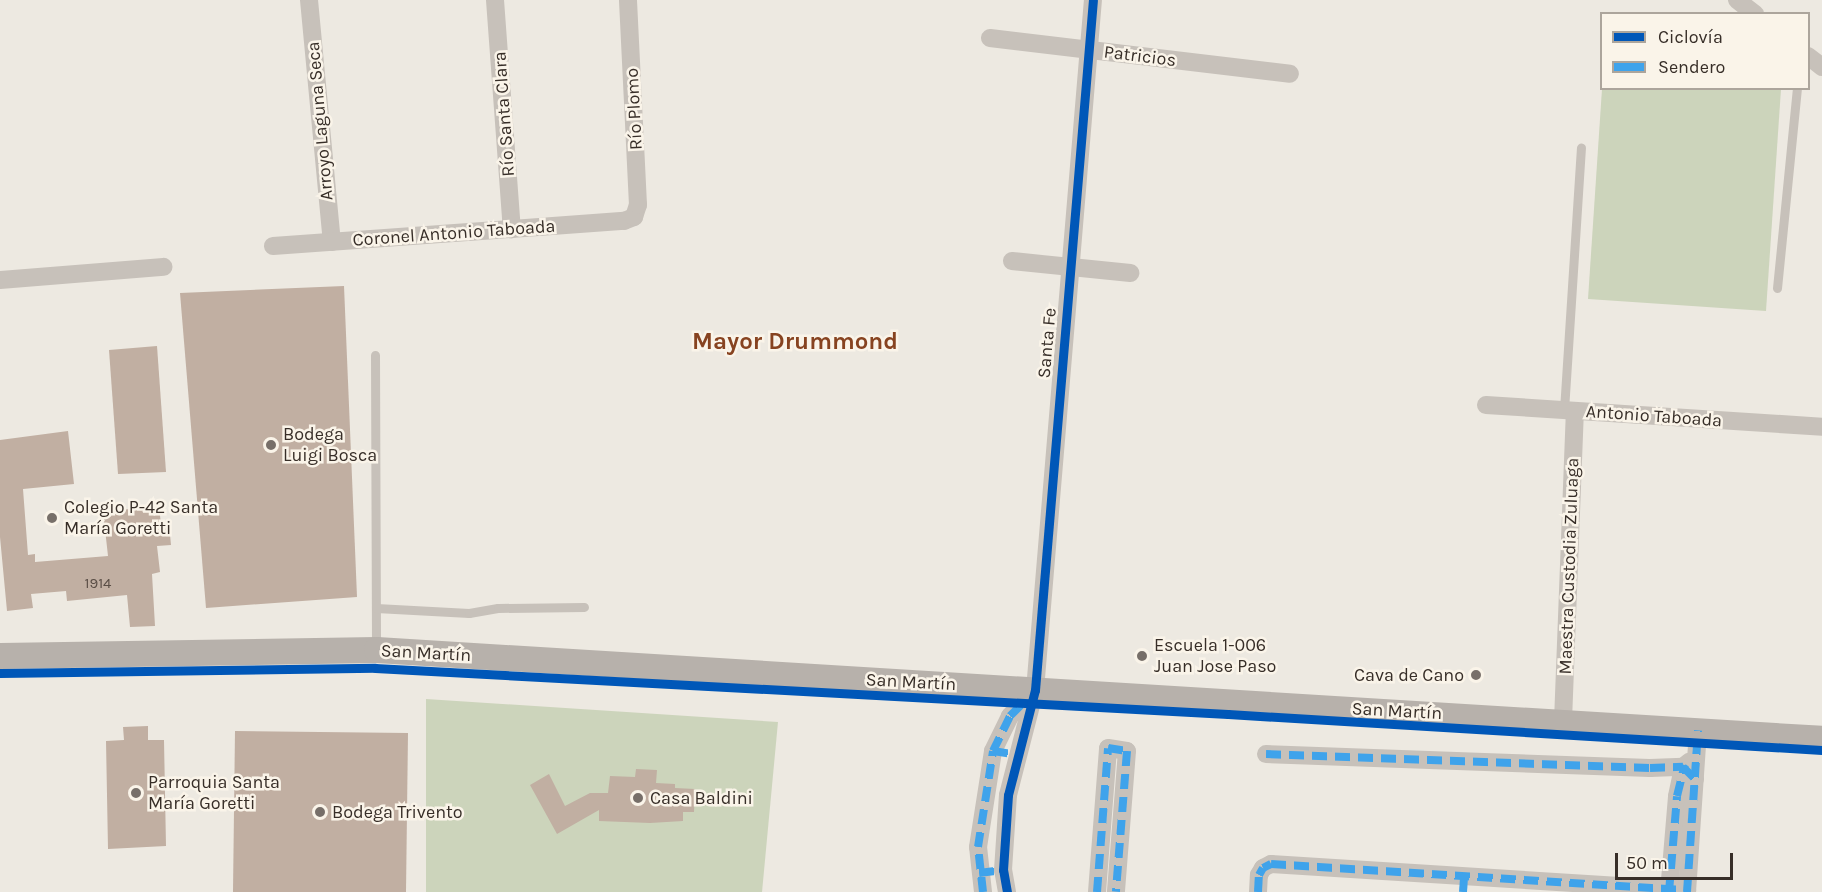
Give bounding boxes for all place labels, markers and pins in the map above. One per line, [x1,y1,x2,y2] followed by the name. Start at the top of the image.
[283,424,377,466] place label: Bodega Luigi Bosca
[264,438,278,452] marker: Bodega Luigi Bosca
[64,497,218,540] place label: Colegio P-42 Santa María Goretti
[45,511,59,525] marker: Colegio P-42 Santa María Goretti
[1154,635,1276,678] place label: Escuela 1-006 Juan Jose Paso
[1135,649,1149,663] marker: Escuela 1-006 Juan Jose Paso
[1354,664,1464,686] place label: Cava de Cano
[1469,668,1483,682] marker: Cava de Cano
[148,772,280,814] place label: Parroquia Santa María Goretti
[129,786,143,800] marker: Parroquia Santa María Goretti
[650,787,753,809] place label: Casa Baldini
[631,791,645,805] marker: Casa Baldini
[332,801,463,823] place label: Bodega Trivento
[313,805,327,819] marker: Bodega Trivento

